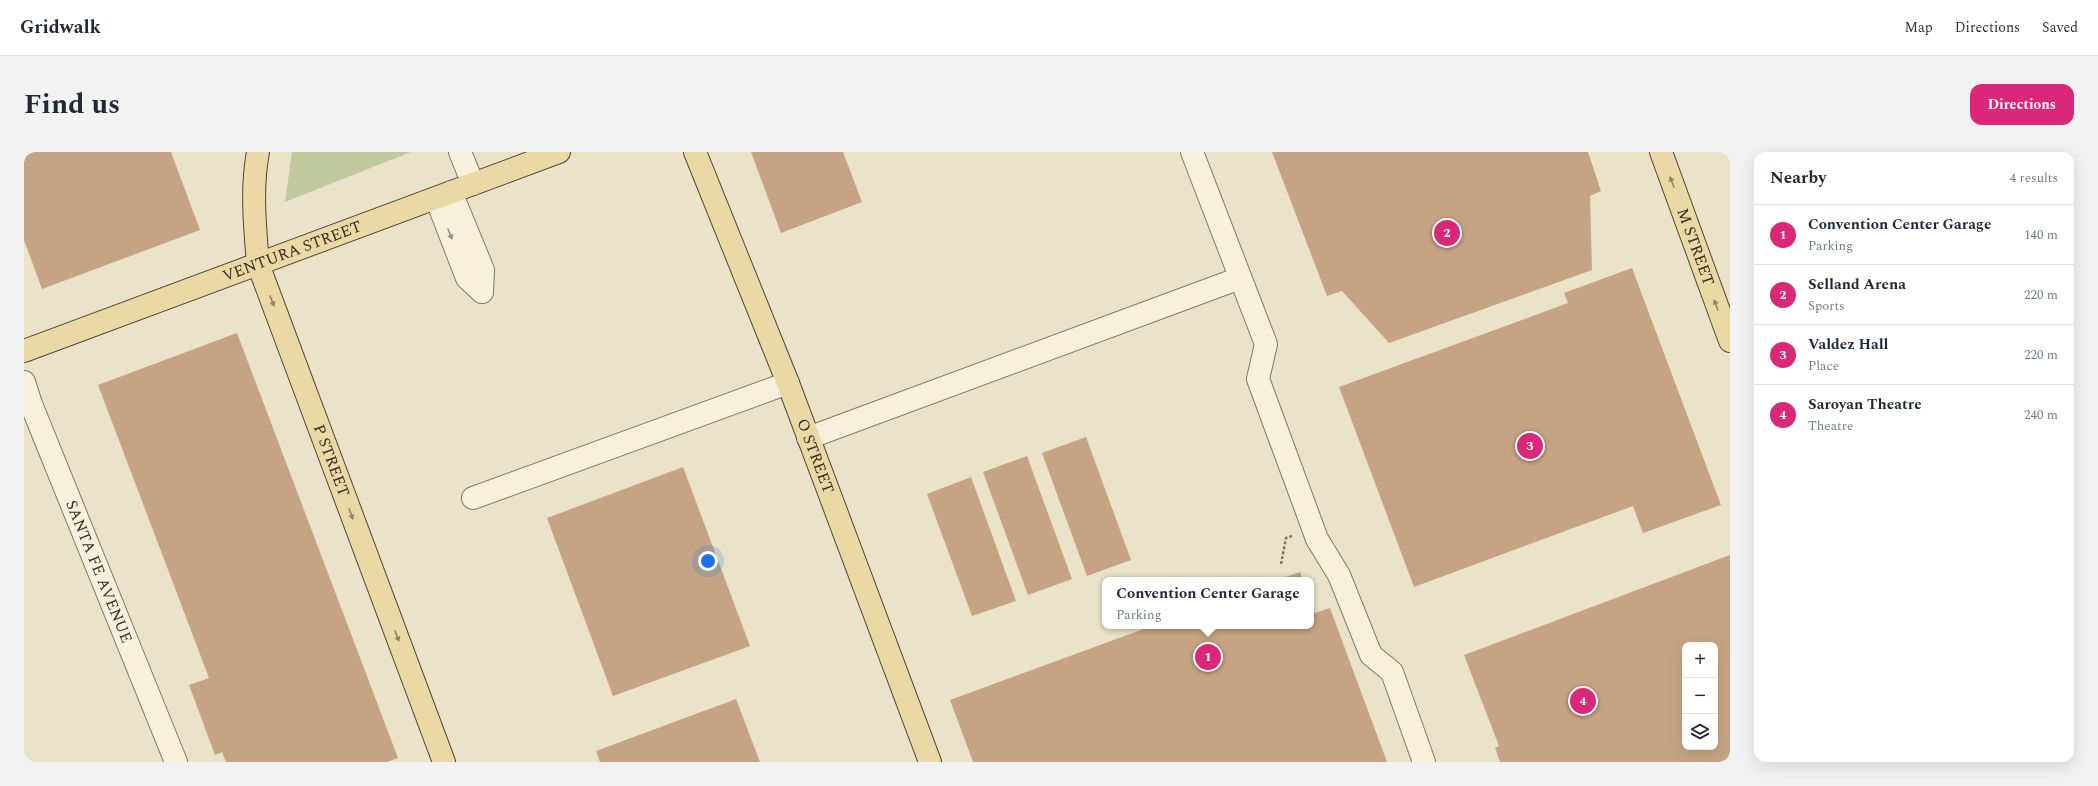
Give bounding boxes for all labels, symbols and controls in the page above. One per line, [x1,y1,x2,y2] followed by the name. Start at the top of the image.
[20,13,101,42] text: Gridwalk
[1905,17,1933,38] text: Map
[1955,17,2020,38] text: Directions
[2042,17,2078,38] text: Saved
[24,83,120,126] text: Find us
[1970,84,2074,125] button: Directions
[1770,165,1826,191] text: Nearby
[2010,168,2058,188] text: 4 results
[1668,176,1674,188] one-way arrow
[1670,205,1721,289] street label: M STREET
[1808,213,1991,236] text: Convention Center Garage
[219,214,365,288] street label: VENTURA STREET
[1434,218,1460,248] pin: 2
[1779,225,1787,245] text: 1
[2024,225,2058,245] text: 140 m
[447,229,453,241] one-way arrow
[1808,236,1853,256] text: Parking
[1808,273,1906,296] text: Selland Arena
[1779,285,1787,305] text: 2
[2024,285,2058,305] text: 220 m
[269,295,275,307] one-way arrow
[1808,296,1845,316] text: Sports
[1713,298,1719,310] one-way arrow
[1808,333,1889,356] text: Valdez Hall
[1779,345,1787,365] text: 3
[2024,345,2058,365] text: 220 m
[1808,356,1839,376] text: Place
[1808,393,1922,416] text: Saroyan Theatre
[1779,405,1787,425] text: 4
[2024,405,2058,425] text: 240 m
[790,415,840,497] street label: O STREET
[1808,416,1853,436] text: Theatre
[307,421,356,500] street label: P STREET
[1517,431,1543,461] pin: 3
[59,496,139,647] street label: SANTA FE AVENUE
[349,509,355,521] one-way arrow
[698,551,718,571] your location
[1102,577,1314,629] popup
[1116,582,1300,605] text: Convention Center Garage
[1116,605,1162,625] text: Parking
[394,631,400,643] one-way arrow
[1195,642,1221,672] pin: 1
[1682,642,1718,750] map controls
[1682,642,1718,678] button: +
[1682,678,1718,714] button: −
[1570,686,1596,716] pin: 4
[1682,714,1718,750] button: layers

